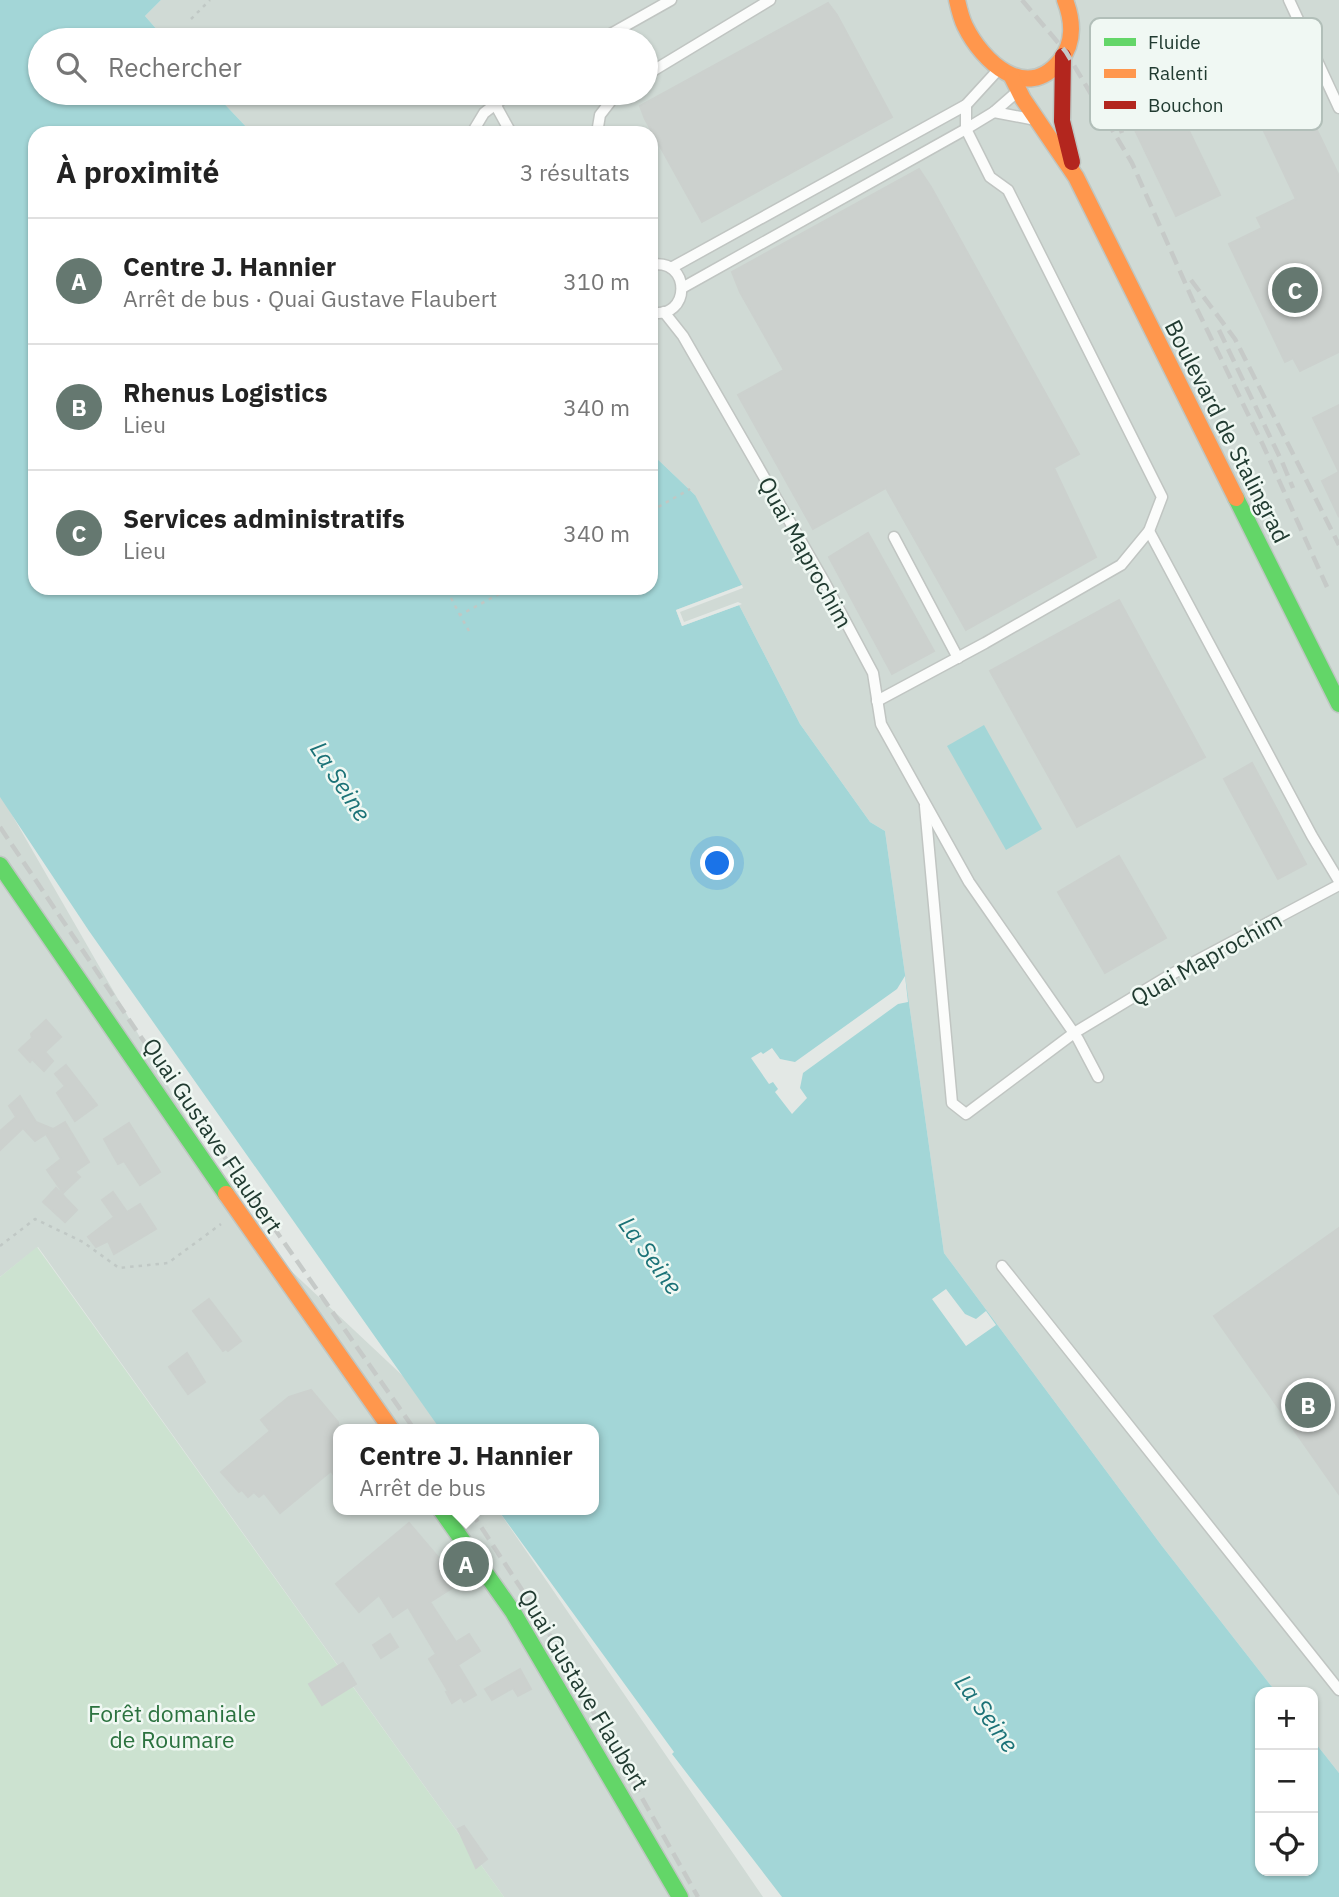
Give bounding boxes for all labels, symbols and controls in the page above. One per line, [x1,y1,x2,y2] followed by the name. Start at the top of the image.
[1090,18,1322,130] legend
[28,28,658,105] search box
[1148,30,1201,54] text: Fluide
[52,48,90,86] icon: search
[108,50,242,84] text: Rechercher
[1148,61,1208,85] text: Ralenti
[1148,93,1224,117] text: Bouchon
[56,152,219,191] text: À proximité
[520,157,630,187] text: 3 résultats
[123,249,336,283] text: Centre J. Hannier
[1272,264,1318,316] pin: C
[71,266,87,296] text: A
[563,266,630,296] text: 310 m
[123,283,497,313] text: Arrêt de bus · Quai Gustave Flaubert
[1159,314,1297,548] street label: Boulevard de Stalingrad
[123,375,328,409] text: Rhenus Logistics
[71,392,87,422] text: B
[563,392,630,422] text: 340 m
[123,409,166,439] text: Lieu
[752,471,860,633] street label: Quai Maprochim
[123,501,405,535] text: Services administratifs
[72,518,86,548] text: C
[563,518,630,548] text: 340 m
[123,535,166,565] text: Lieu
[303,735,379,827] water label: La Seine
[700,846,734,880] your location
[1125,904,1287,1012] street label: Quai Maprochim
[136,1032,290,1238] street label: Quai Gustave Flaubert
[612,1210,690,1300] water label: La Seine
[1285,1379,1331,1431] pin: B
[333,1424,599,1515] popup
[359,1438,573,1472] text: Centre J. Hannier
[359,1472,486,1502] text: Arrêt de bus
[443,1538,489,1590] pin: A
[512,1583,656,1795] street label: Quai Gustave Flaubert
[948,1668,1026,1758] water label: La Seine
[1255,1687,1318,1876] map controls
[1255,1687,1318,1750] button: +
[88,1698,256,1754] park label: Forêt domaniale de Roumare
[1255,1750,1318,1813] button: −
[1255,1813,1318,1876] button: locate

